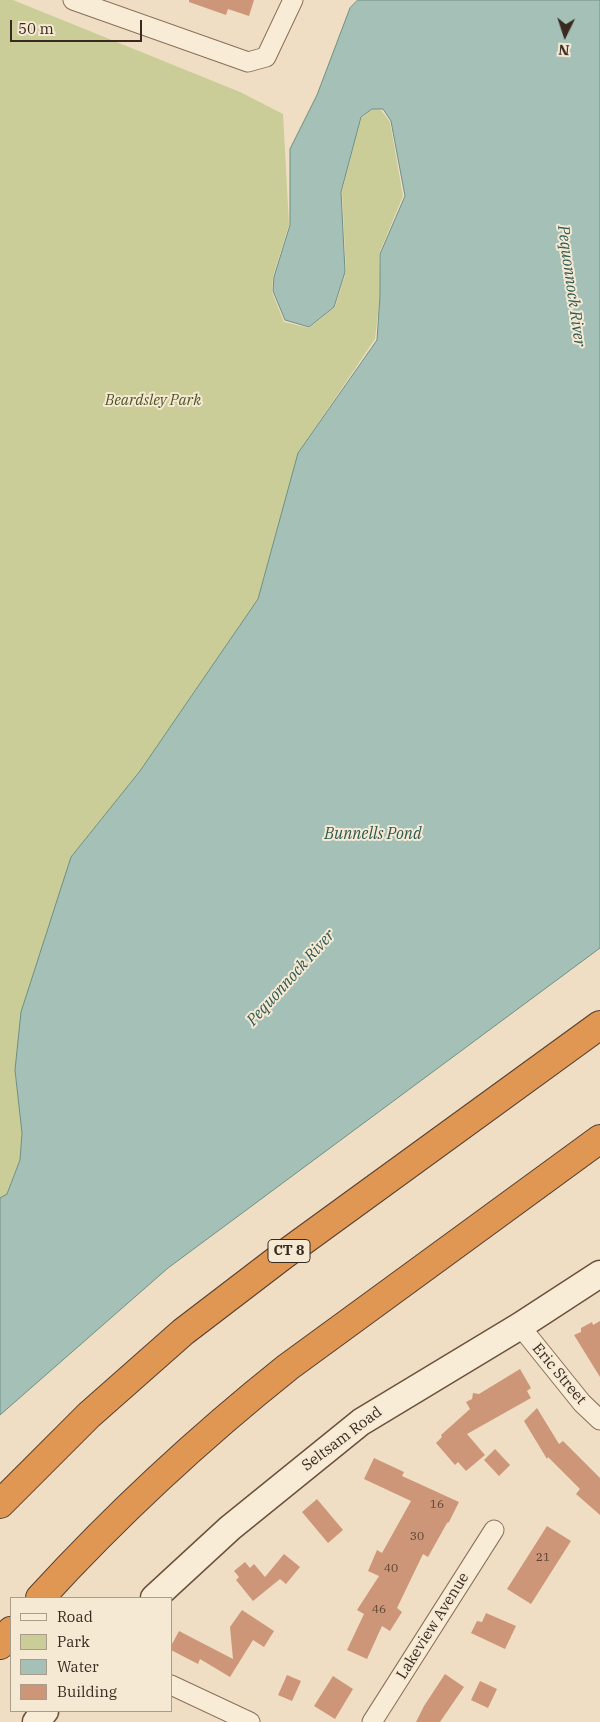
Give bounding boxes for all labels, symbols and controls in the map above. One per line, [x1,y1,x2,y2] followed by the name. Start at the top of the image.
[12,10,145,42] scale bar
[540,10,590,60] north arrow
[18,19,54,38] text: 50 m
[558,41,570,59] text: N
[553,224,589,348] water label: Pequonnock River
[105,392,201,410] park label: Beardsley Park
[324,824,422,844] water label: Bunnells Pond
[243,926,339,1030] water label: Pequonnock River
[268,1240,310,1262] road number: CT 8
[528,1340,590,1408] street label: Eric Street
[298,1403,386,1475] street label: Seltsam Road
[430,1498,444,1512] house number: 16
[410,1530,424,1544] house number: 30
[536,1551,550,1565] house number: 21
[384,1562,398,1576] house number: 40
[393,1569,473,1683] street label: Lakeview Avenue
[10,1597,172,1712] legend
[372,1603,386,1617] house number: 46
[57,1607,93,1626] text: Road
[57,1632,90,1651] text: Park
[57,1657,99,1676] text: Water
[57,1682,117,1701] text: Building

